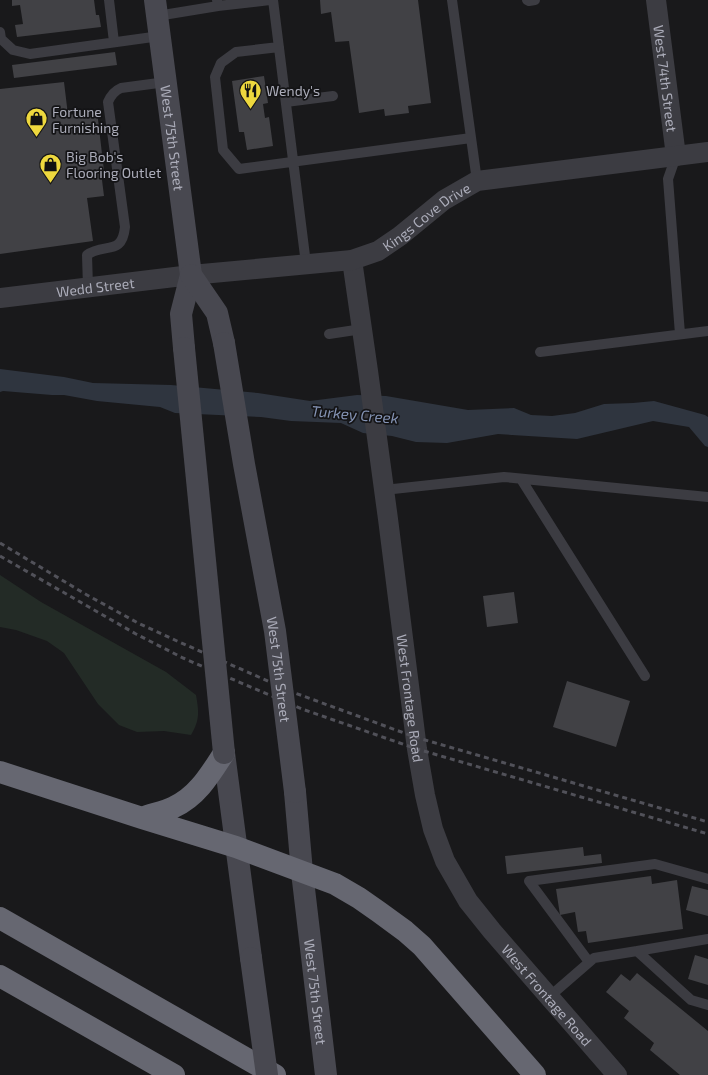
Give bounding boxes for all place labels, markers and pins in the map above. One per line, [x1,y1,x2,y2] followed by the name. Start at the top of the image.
[237,77,263,110] restaurant icon: Wendy's
[266,82,320,99] place label: Wendy's
[52,103,119,136] place label: Fortune Furnishing
[23,106,49,139] shop icon: Fortune Furnishing
[66,148,161,181] place label: Big Bob's Flooring Outlet
[38,151,64,184] shop icon: Big Bob's Flooring Outlet

